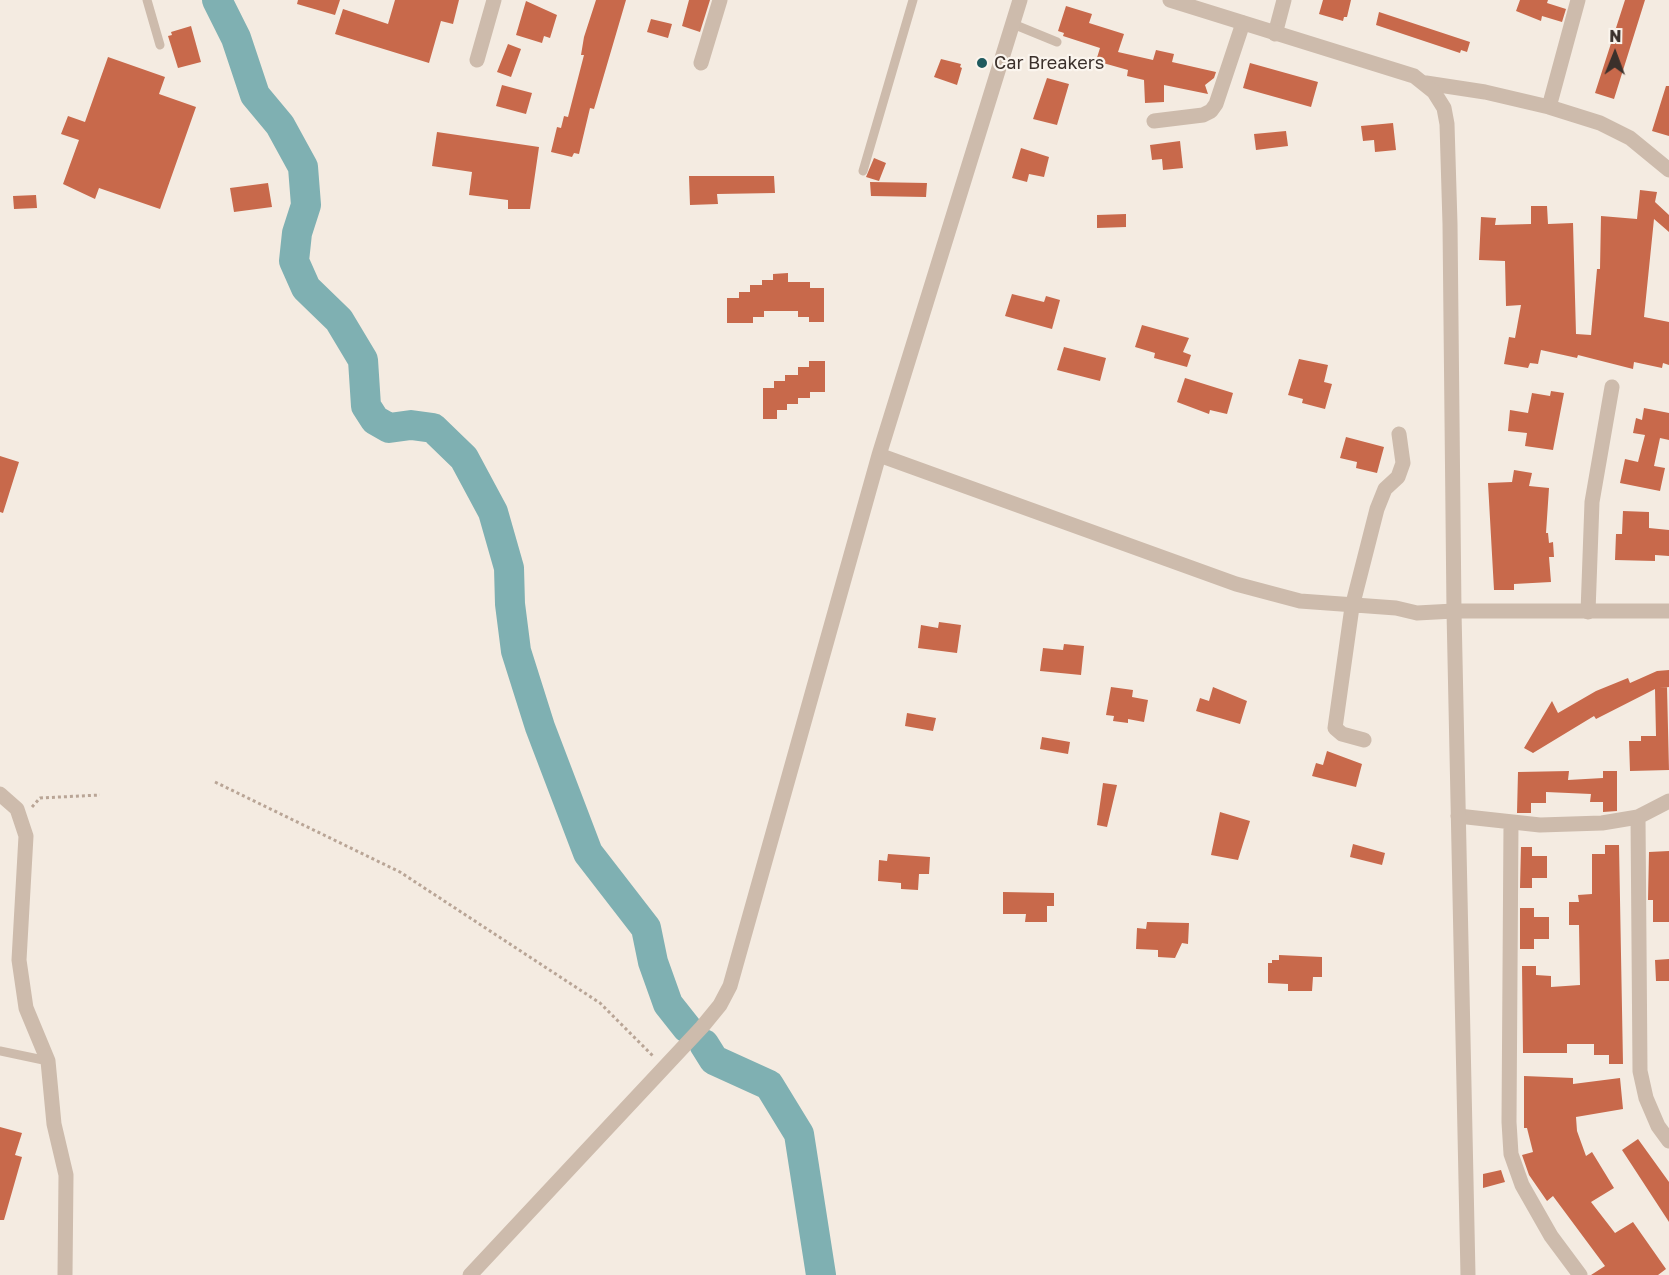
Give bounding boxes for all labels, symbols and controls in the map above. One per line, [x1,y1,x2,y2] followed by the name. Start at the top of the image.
[1585,24,1645,84] north arrow
[1609,26,1622,46] text: N
[994,52,1104,74] place label: Car Breakers
[975,56,989,70] marker: Car Breakers

